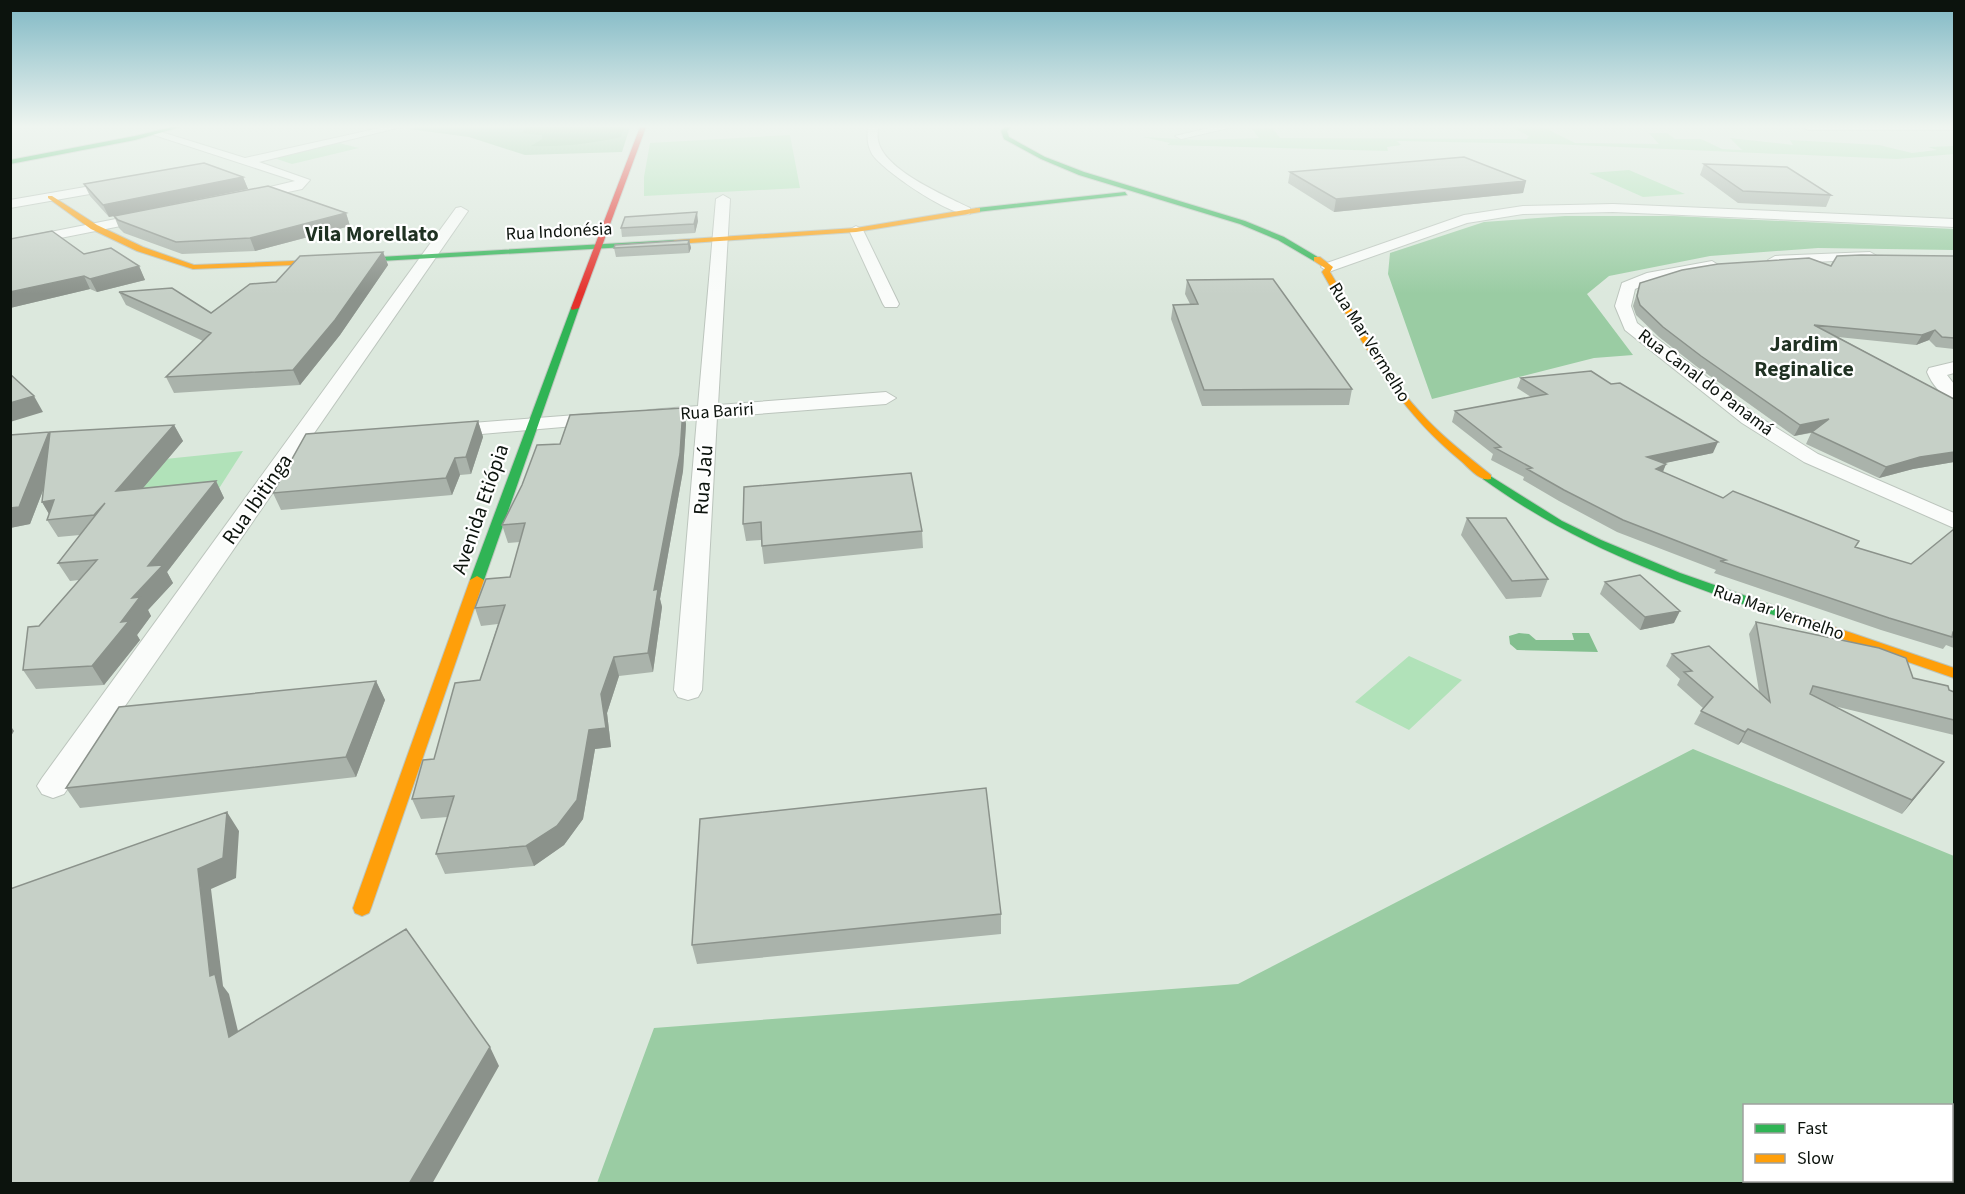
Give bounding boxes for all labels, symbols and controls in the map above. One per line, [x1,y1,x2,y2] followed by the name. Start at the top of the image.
[505,216,613,247] street label: Rua Indonésia
[304,218,439,250] district label: Vila Morellato
[1323,278,1416,407] street label: Rua Mar Vermelho
[1633,323,1779,442] street label: Rua Canal do Panamá
[1754,328,1854,385] district label: Jardim Reginalice
[679,396,755,427] street label: Rua Bariri
[444,440,516,578] street label: Avenida Etiópia
[686,444,720,516] street label: Rua Jaú
[215,447,299,551] street label: Rua Ibitinga
[1710,578,1848,647] street label: Rua Mar Vermelho
[1743,1104,1953,1182] legend
[1797,1116,1828,1141] text: Fast
[1797,1146,1834,1171] text: Slow

